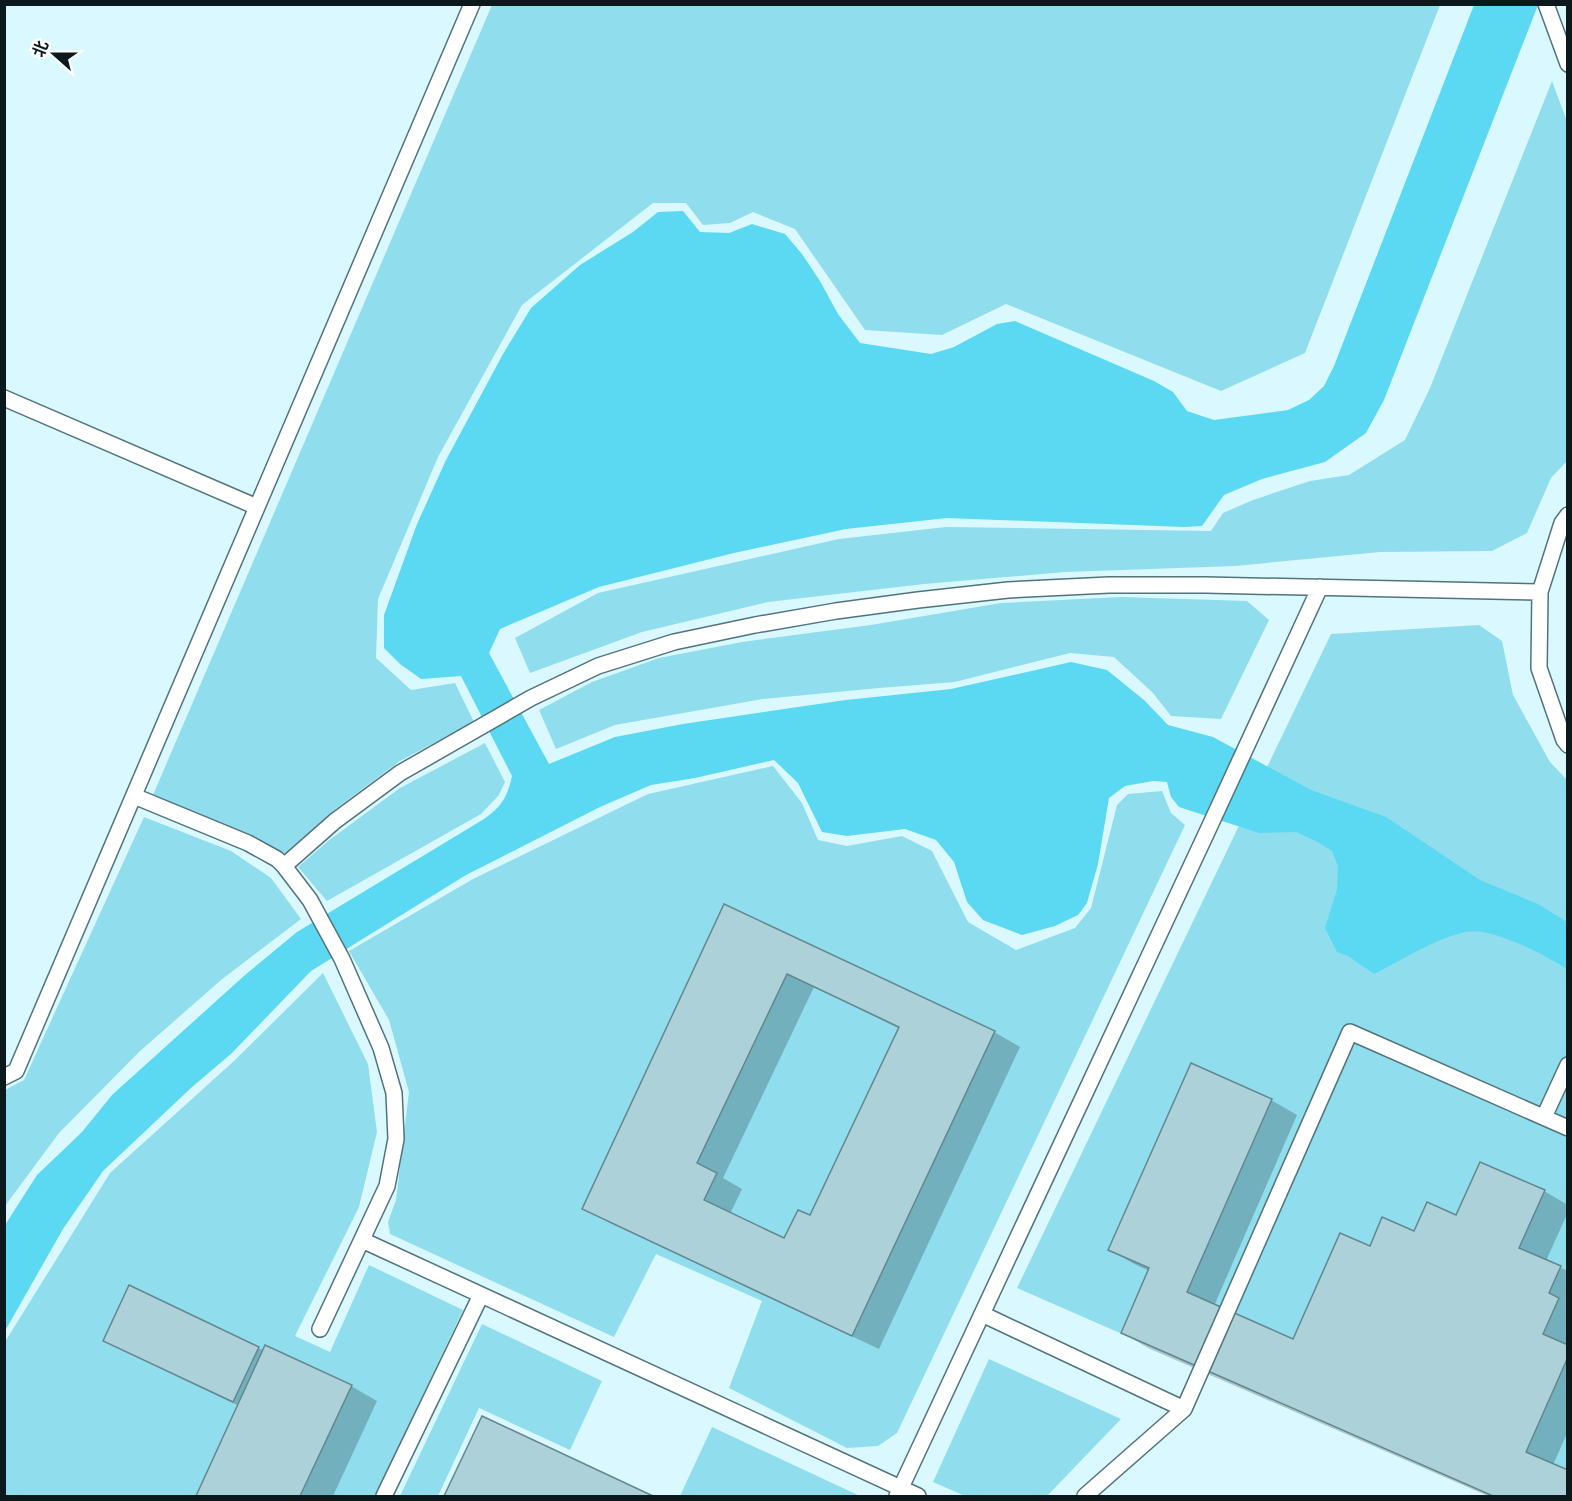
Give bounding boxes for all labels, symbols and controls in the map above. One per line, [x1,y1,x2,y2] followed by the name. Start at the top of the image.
[24,24,84,84] north arrow
[26,37,54,60] text: 北

